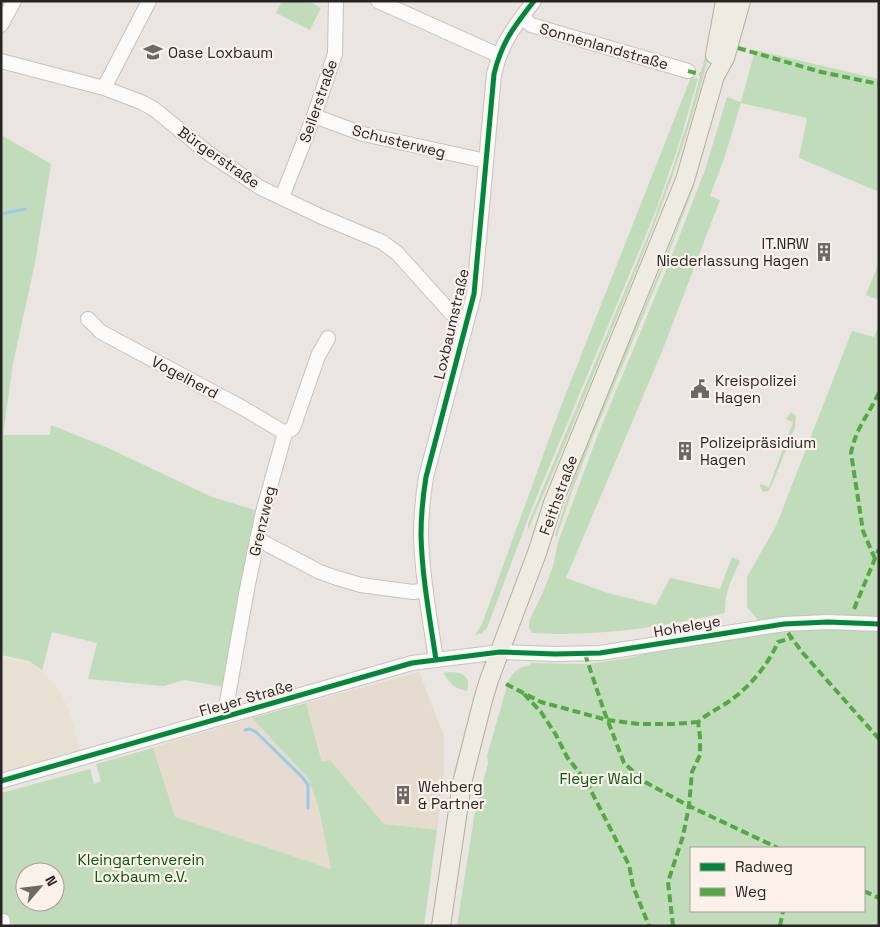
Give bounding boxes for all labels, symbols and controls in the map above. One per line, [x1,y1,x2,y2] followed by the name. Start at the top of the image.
[537,19,671,74] street label: Sonnenlandstraße
[142,41,164,63] school or university icon: Oase Loxbaum
[168,43,273,62] place label: Oase Loxbaum
[295,57,341,145] street label: Seilerstraße
[350,120,448,162] street label: Schusterweg
[174,122,264,192] street label: Bürgerstraße
[656,234,809,270] place label: IT.NRW Niederlassung Hagen
[813,241,835,263] building icon: IT.NRW Niederlassung Hagen
[429,267,473,381] street label: Loxbaumstraße
[148,351,222,403] street label: Vogelherd
[715,371,796,407] place label: Kreispolizei Hagen
[689,378,711,400] public building icon: Kreispolizei Hagen
[700,433,816,469] place label: Polizeipräsidium Hagen
[674,440,696,462] building icon: Polizeipräsidium Hagen
[535,452,581,538] street label: Feithstraße
[245,484,279,558] street label: Grenzweg
[652,611,722,641] street label: Hoheleye
[197,676,295,720] street label: Fleyer Straße
[559,769,643,788] park label: Fleyer Wald
[418,777,485,813] place label: Wehberg & Partner
[392,784,414,806] building icon: Wehberg & Partner
[690,847,865,912] legend
[78,850,204,886] park label: Kleingartenverein Loxbaum e.V.
[735,857,793,876] text: Radweg
[15,862,65,912] north arrow
[41,873,62,889] text: N
[735,882,766,901] text: Weg

